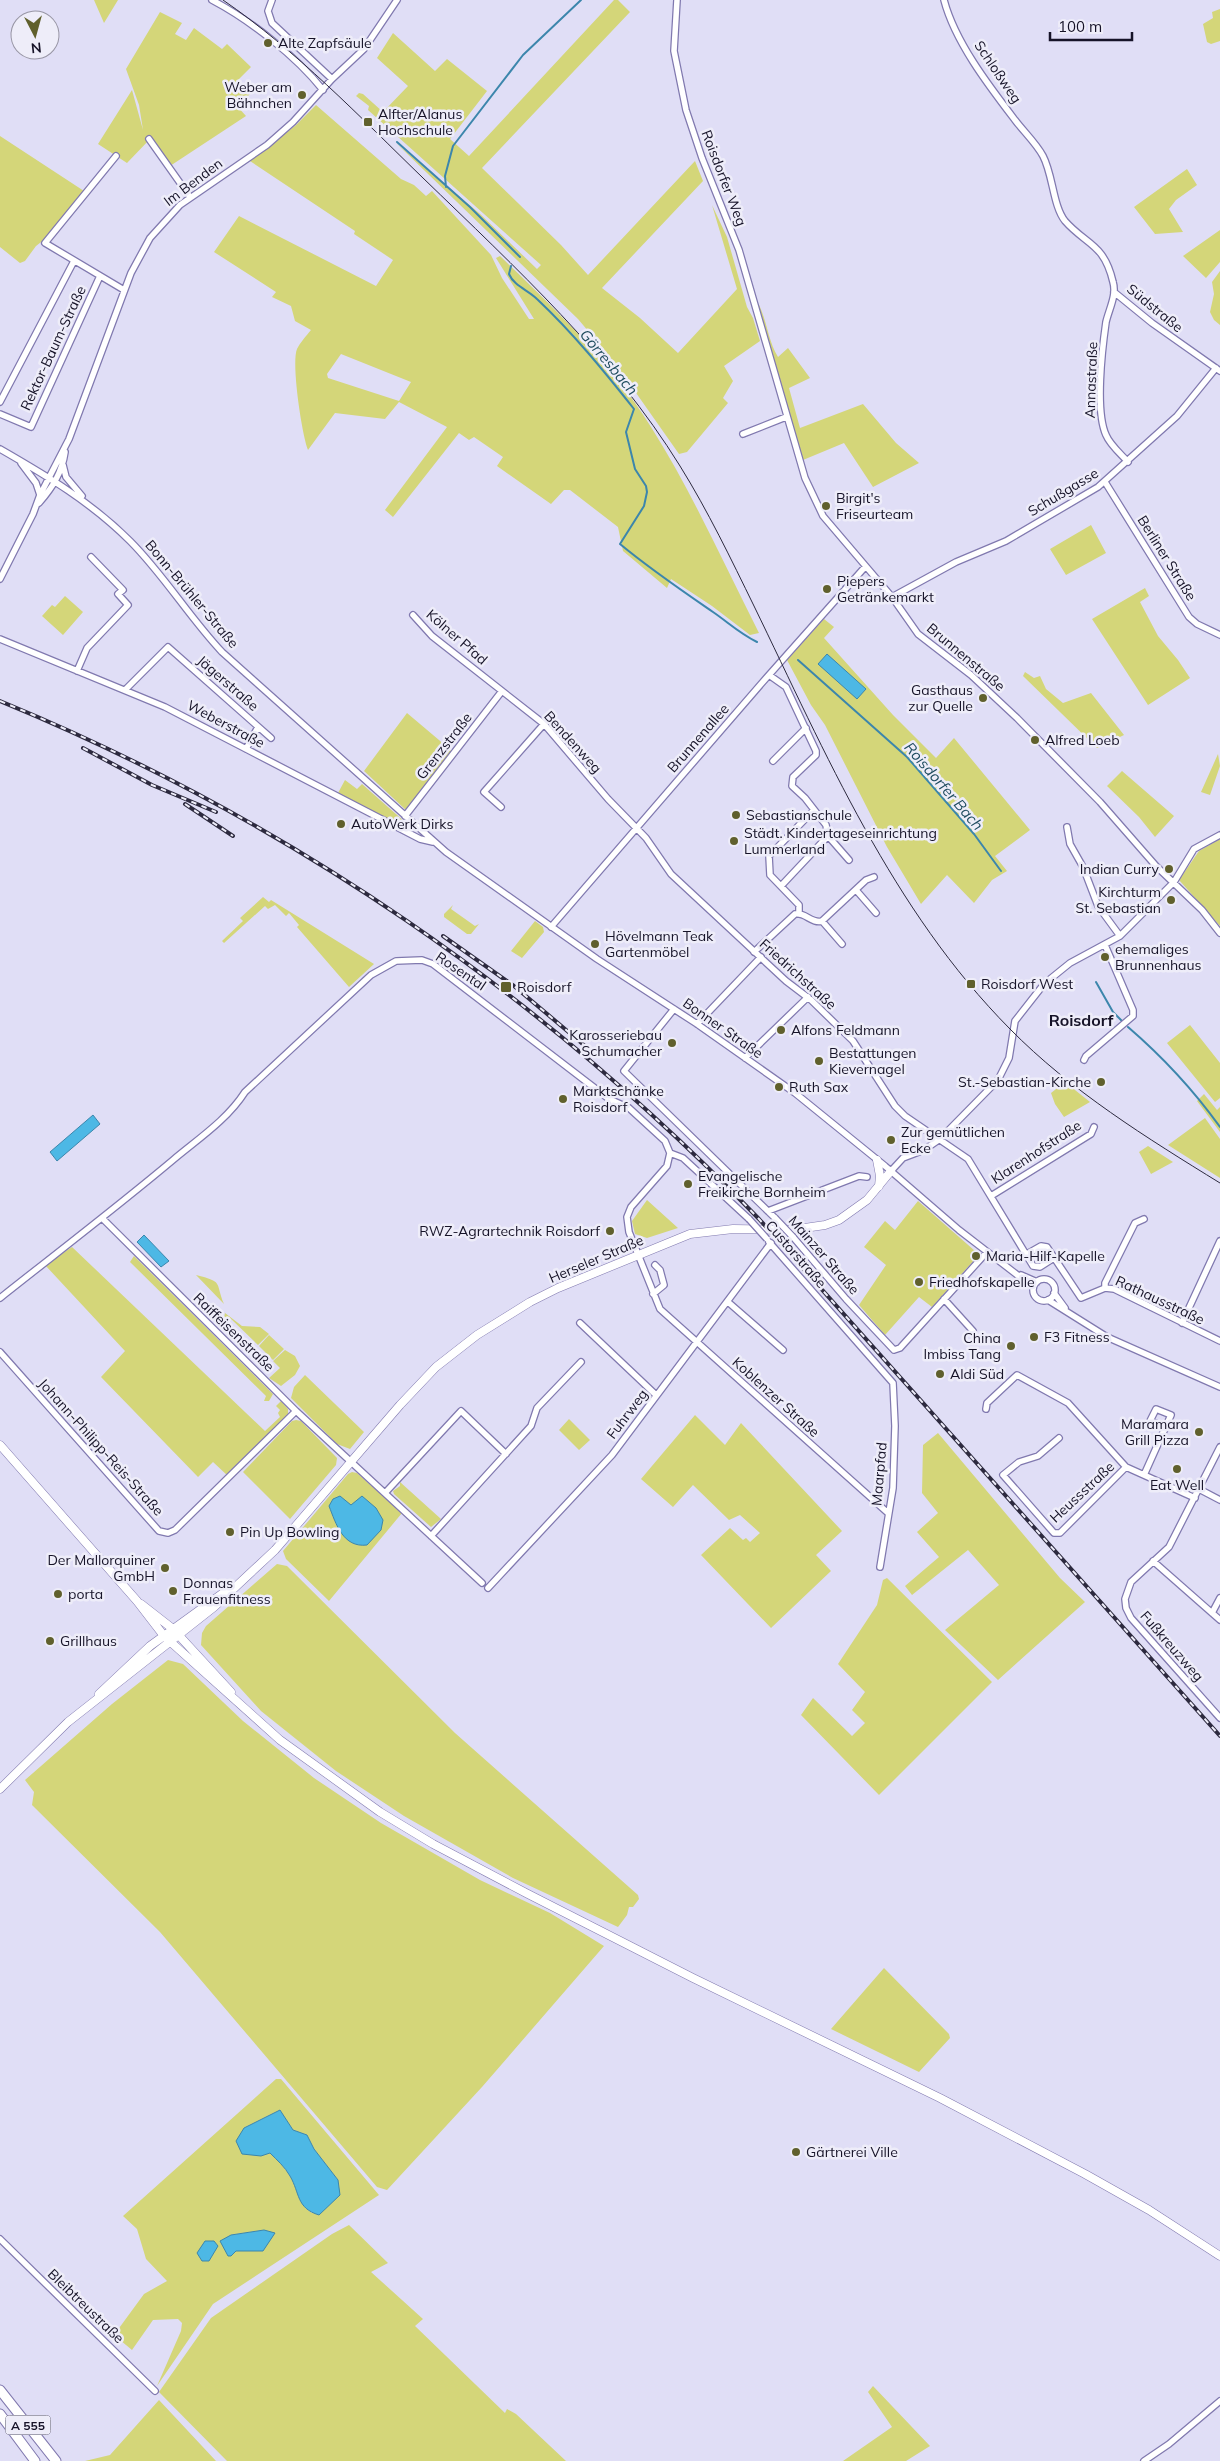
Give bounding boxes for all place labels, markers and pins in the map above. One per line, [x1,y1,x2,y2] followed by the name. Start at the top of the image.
[278,34,372,52] place label: Alte Zapfsäule
[262,37,274,49] marker: Alte Zapfsäule
[224,78,292,112] place label: Weber am Bähnchen
[296,89,308,101] marker: Weber am Bähnchen
[378,105,462,139] place label: Alfter/Alanus Hochschule
[362,116,374,128] marker: Alfter/Alanus Hochschule
[836,489,913,523] place label: Birgit's Friseurteam
[820,500,832,512] marker: Birgit's Friseurteam
[837,572,934,606] place label: Piepers Getränkemarkt
[821,583,833,595] marker: Piepers Getränkemarkt
[908,681,973,715] place label: Gasthaus zur Quelle
[977,692,989,704] marker: Gasthaus zur Quelle
[1045,731,1120,749] place label: Alfred Loeb
[1029,734,1041,746] marker: Alfred Loeb
[746,806,852,824] place label: Sebastianschule
[730,809,742,821] marker: Sebastianschule
[351,815,453,833] place label: AutoWerk Dirks
[335,818,347,830] marker: AutoWerk Dirks
[744,824,937,858] place label: Städt. Kindertageseinrichtung Lummerland
[728,835,740,847] marker: Städt. Kindertageseinrichtung Lummerland
[1080,860,1160,878] place label: Indian Curry
[1163,863,1175,875] marker: Indian Curry
[1076,883,1161,917] place label: Kirchturm St. Sebastian
[1165,894,1177,906] marker: Kirchturm St. Sebastian
[605,927,714,961] place label: Hövelmann Teak Gartenmöbel
[589,938,601,950] marker: Hövelmann Teak Gartenmöbel
[1115,940,1202,974] place label: ehemaliges Brunnenhaus
[1099,951,1111,963] marker: ehemaliges Brunnenhaus
[981,975,1073,993] place label: Roisdorf West
[517,978,572,996] place label: Roisdorf
[965,978,977,990] marker: Roisdorf West
[499,980,513,994] marker: Roisdorf
[791,1021,900,1039] place label: Alfons Feldmann
[775,1024,787,1036] marker: Alfons Feldmann
[569,1026,663,1060] place label: Karosseriebau Schumacher
[666,1037,678,1049] marker: Karosseriebau Schumacher
[829,1044,916,1078] place label: Bestattungen Kievernagel
[813,1055,825,1067] marker: Bestattungen Kievernagel
[958,1073,1091,1091] place label: St.-Sebastian-Kirche
[1095,1076,1107,1088] marker: St.-Sebastian-Kirche
[789,1078,849,1096] place label: Ruth Sax
[773,1081,785,1093] marker: Ruth Sax
[573,1082,664,1116] place label: Marktschänke Roisdorf
[557,1093,569,1105] marker: Marktschänke Roisdorf
[901,1123,1005,1157] place label: Zur gemütlichen Ecke
[885,1134,897,1146] marker: Zur gemütlichen Ecke
[698,1167,826,1201] place label: Evangelische Freikirche Bornheim
[682,1178,694,1190] marker: Evangelische Freikirche Bornheim
[419,1222,600,1240] place label: RWZ-Agrartechnik Roisdorf
[604,1225,616,1237] marker: RWZ-Agrartechnik Roisdorf
[986,1247,1105,1265] place label: Maria-Hilf-Kapelle
[970,1250,982,1262] marker: Maria-Hilf-Kapelle
[929,1273,1035,1291] place label: Friedhofskapelle
[913,1276,925,1288] marker: Friedhofskapelle
[1044,1328,1110,1346] place label: F3 Fitness
[923,1329,1001,1363] place label: China Imbiss Tang
[1028,1331,1040,1343] marker: F3 Fitness
[1005,1340,1017,1352] marker: China Imbiss Tang
[950,1365,1004,1383] place label: Aldi Süd
[934,1368,946,1380] marker: Aldi Süd
[1121,1415,1189,1449] place label: Maramara Grill Pizza
[1193,1426,1205,1438] marker: Maramara Grill Pizza
[1171,1463,1183,1475] marker: Eat Well
[1150,1476,1204,1494] place label: Eat Well
[240,1523,339,1541] place label: Pin Up Bowling
[224,1526,236,1538] marker: Pin Up Bowling
[47,1551,156,1585] place label: Der Mallorquiner GmbH
[159,1562,171,1574] marker: Der Mallorquiner GmbH
[183,1574,271,1608] place label: Donnas Frauenfitness
[68,1585,103,1603] place label: porta
[167,1585,179,1597] marker: Donnas Frauenfitness
[52,1588,64,1600] marker: porta
[60,1632,117,1650] place label: Grillhaus
[44,1635,56,1647] marker: Grillhaus
[806,2143,898,2161] place label: Gärtnerei Ville
[790,2146,802,2158] marker: Gärtnerei Ville

